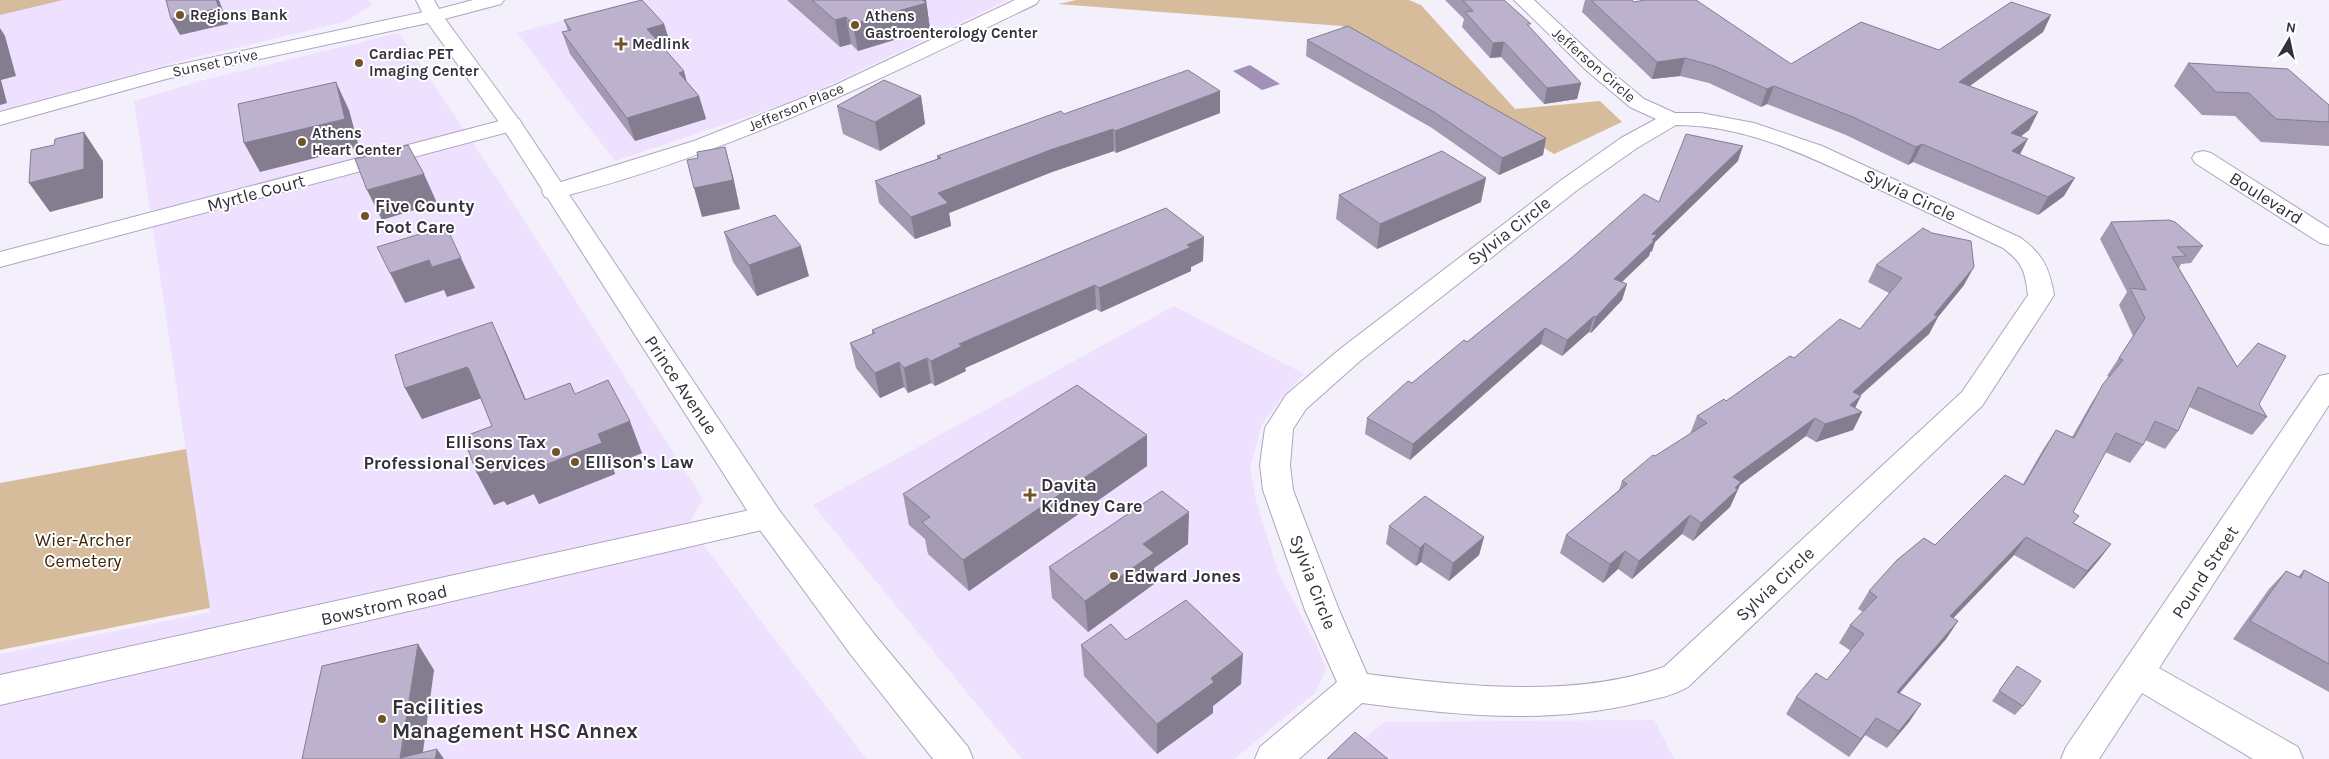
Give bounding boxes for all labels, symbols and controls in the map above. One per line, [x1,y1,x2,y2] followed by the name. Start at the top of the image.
[190,6,288,24] place label: Regions Bank
[865,7,1038,42] place label: Athens Gastroenterology Center
[174,9,186,21] marker: Regions Bank
[2264,15,2314,65] north arrow
[2285,18,2297,37] text: N
[849,19,861,31] marker: Athens Gastroenterology Center
[1549,24,1639,106] street label: Jefferson Circle
[632,35,690,53] place label: Medlink
[614,37,628,51] marker: Medlink
[171,45,259,81] street label: Sunset Drive
[369,45,479,80] place label: Cardiac PET Imaging Center
[353,57,365,69] marker: Cardiac PET Imaging Center
[746,79,846,135] street label: Jefferson Place
[312,124,402,159] place label: Athens Heart Center
[296,136,308,148] marker: Athens Heart Center
[1860,164,1960,226] street label: Sylvia Circle
[2225,167,2307,229] street label: Boulevard
[205,169,308,217] street label: Myrtle Court
[1463,192,1555,270] street label: Sylvia Circle
[375,195,474,238] place label: Five County Foot Care
[359,210,371,222] marker: Five County Foot Care
[640,331,722,439] street label: Prince Avenue
[363,431,546,474] place label: Ellisons Tax Professional Services
[550,446,562,458] marker: Ellisons Tax Professional Services
[585,451,694,473] place label: Ellison's Law
[569,456,581,468] marker: Ellison's Law
[1041,474,1143,517] place label: Davita Kidney Care
[1023,488,1037,502] marker: Davita Kidney Care
[2167,521,2243,622] street label: Pound Street
[35,529,132,572] park label: Wier-Archer Cemetery
[1285,532,1341,632] street label: Sylvia Circle
[1731,542,1819,626] street label: Sylvia Circle
[1124,565,1241,587] place label: Edward Jones
[1108,570,1120,582] marker: Edward Jones
[319,580,449,630] street label: Bowstrom Road
[392,695,638,743] place label: Facilities Management HSC Annex
[376,713,388,725] marker: Facilities Management HSC Annex

